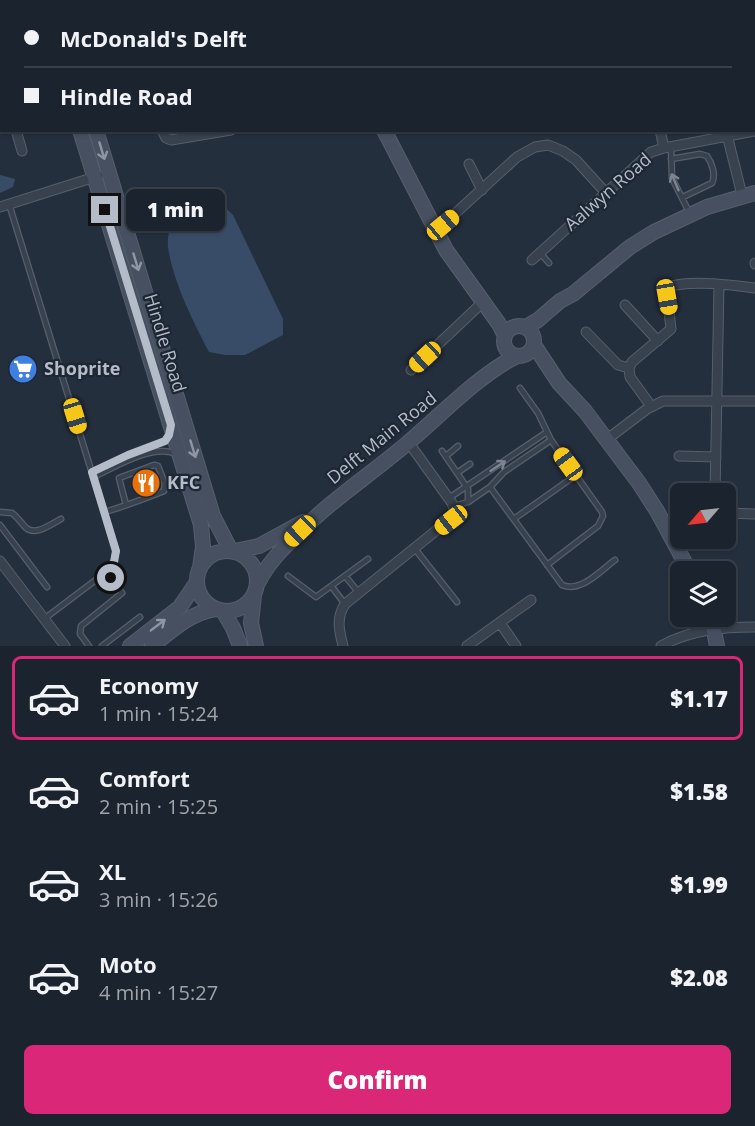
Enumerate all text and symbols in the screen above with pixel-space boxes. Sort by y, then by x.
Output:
text: McDonald's Delft [60,23,247,53]
text: Hindle Road [60,81,193,111]
one-way arrow [97,141,108,160]
street label: Aalwyn Road [559,147,656,236]
one-way arrow [669,173,680,191]
callout: 1 min [126,189,225,231]
route end [91,196,118,223]
text: 1 min [147,196,204,223]
car [423,207,463,243]
one-way arrow [131,252,142,271]
car [655,278,679,316]
street label: Hindle Road [140,290,192,395]
car [406,338,444,376]
supermarket icon: Shoprite [7,353,39,385]
place label: Shoprite [44,356,120,380]
street label: Delft Main Road [322,386,441,489]
car [61,396,89,436]
one-way arrow [188,439,199,458]
car [550,444,586,484]
one-way arrow [489,460,505,472]
restaurant icon: KFC [130,467,162,499]
place label: KFC [167,470,200,494]
north arrow [670,483,736,549]
map controls [670,483,736,627]
car [431,502,471,538]
car [281,512,319,550]
button: layers [670,561,736,627]
route start [97,564,124,591]
one-way arrow [149,619,165,631]
text: Economy [99,670,198,700]
icon: car [27,671,81,725]
text: $1.17 [670,683,728,713]
text: 1 min · 15:24 [99,700,218,727]
text: Comfort [99,763,190,793]
icon: car [27,764,81,818]
text: $1.58 [670,776,728,806]
text: 2 min · 15:25 [99,793,218,820]
text: XL [99,856,126,886]
icon: car [27,857,81,911]
text: $1.99 [670,869,728,899]
text: 3 min · 15:26 [99,886,218,913]
text: Moto [99,949,157,979]
icon: car [27,950,81,1004]
text: $2.08 [670,962,728,992]
text: 4 min · 15:27 [99,979,218,1006]
button: Confirm [24,1045,731,1114]

